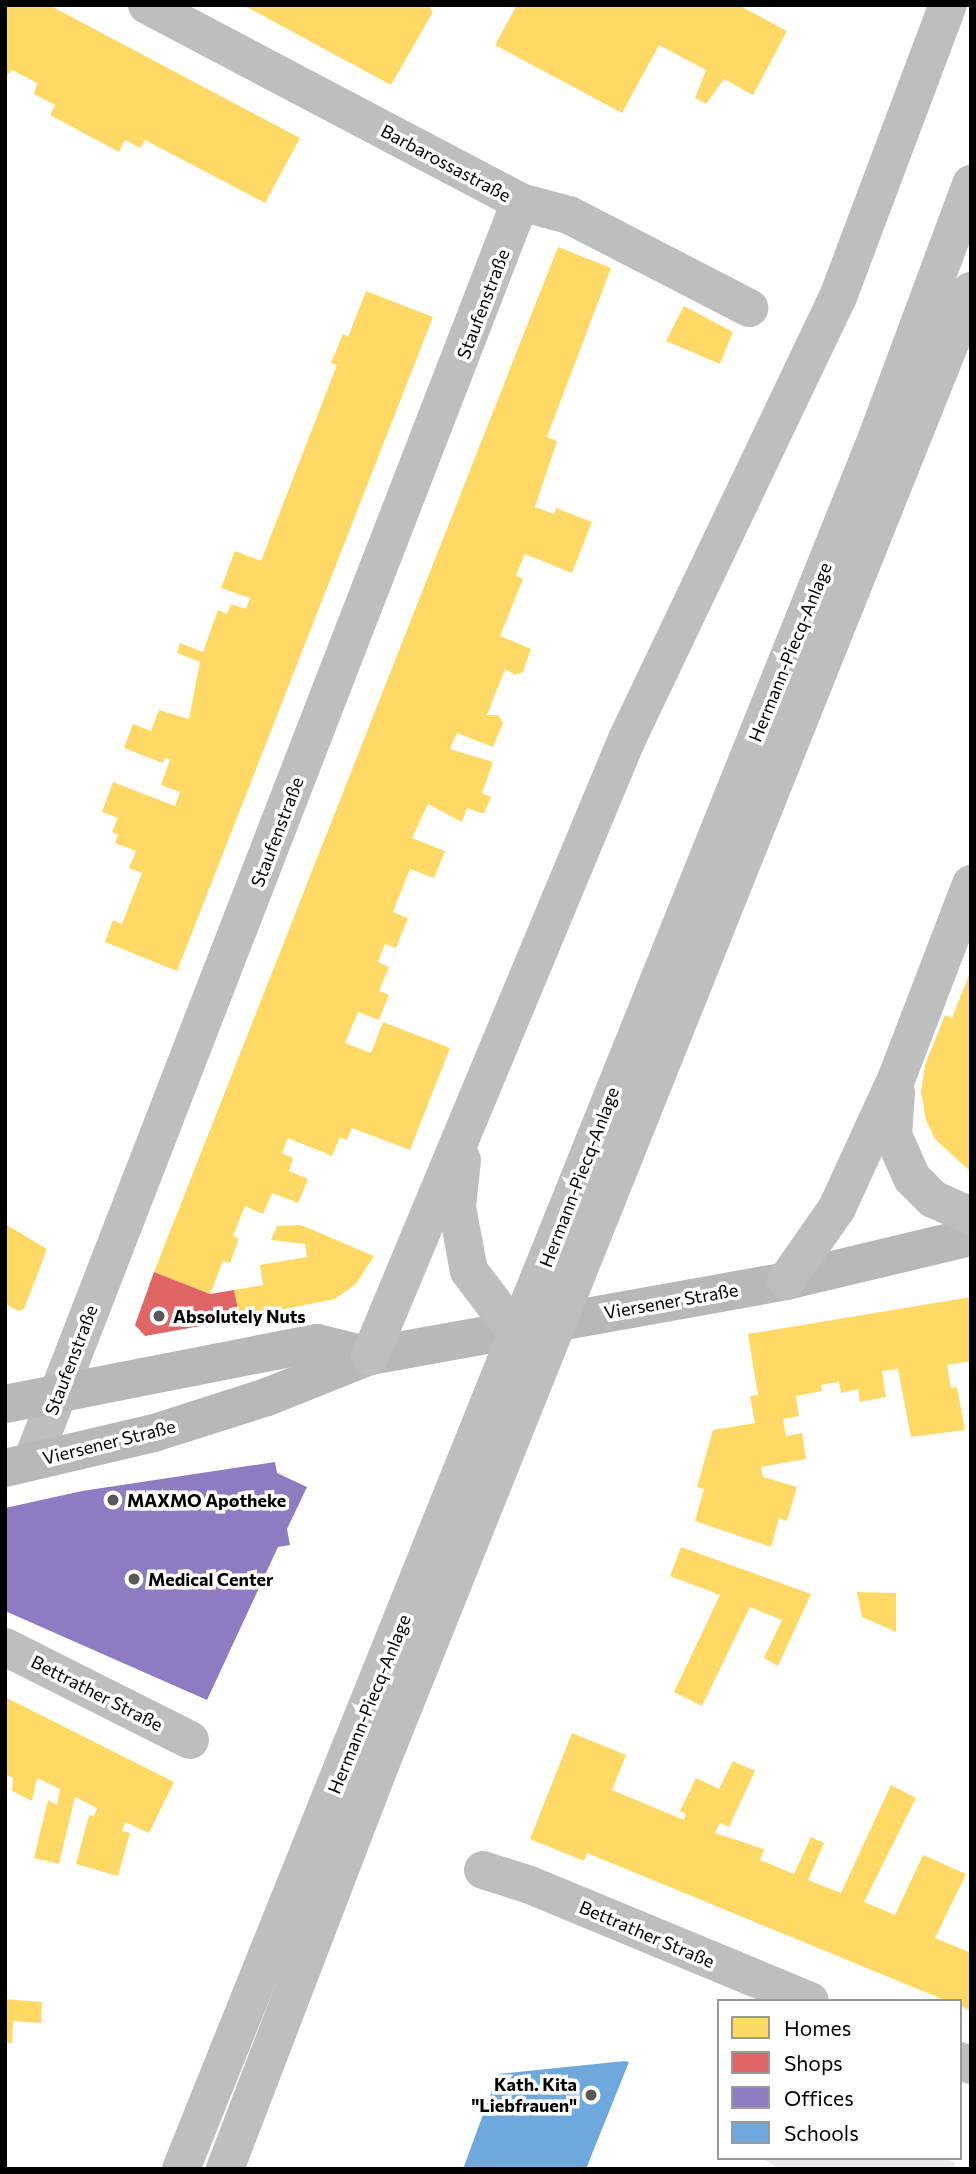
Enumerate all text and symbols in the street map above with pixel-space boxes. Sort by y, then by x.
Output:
street label: Barbarossastraße [377,120,515,206]
street label: Staufenstraße [452,246,514,362]
street label: Hermann-Piecq-Anlage [744,559,836,745]
street label: Staufenstraße [246,774,308,890]
street label: Hermann-Piecq-Anlage [535,1084,623,1270]
street label: Viersener Straße [602,1279,740,1323]
street label: Staufenstraße [40,1302,102,1418]
place label: Absolutely Nuts [173,1305,306,1327]
marker: Absolutely Nuts [151,1308,167,1324]
street label: Viersener Straße [40,1415,178,1469]
place label: MAXMO Apotheke [127,1489,286,1511]
marker: MAXMO Apotheke [105,1492,121,1508]
place label: Medical Center [148,1568,273,1590]
marker: Medical Center [126,1571,142,1587]
street label: Hermann-Piecq-Anlage [323,1611,415,1797]
street label: Bettrather Straße [28,1651,166,1735]
street label: Bettrather Straße [576,1896,718,1972]
legend [717,1999,962,2160]
text: Homes [784,2015,851,2040]
text: Shops [784,2050,843,2075]
place label: Kath. Kita "Liebfrauen" [472,2074,577,2116]
text: Offices [784,2085,854,2110]
marker: Kath. Kita "Liebfrauen" [583,2087,599,2103]
text: Schools [784,2120,859,2145]

